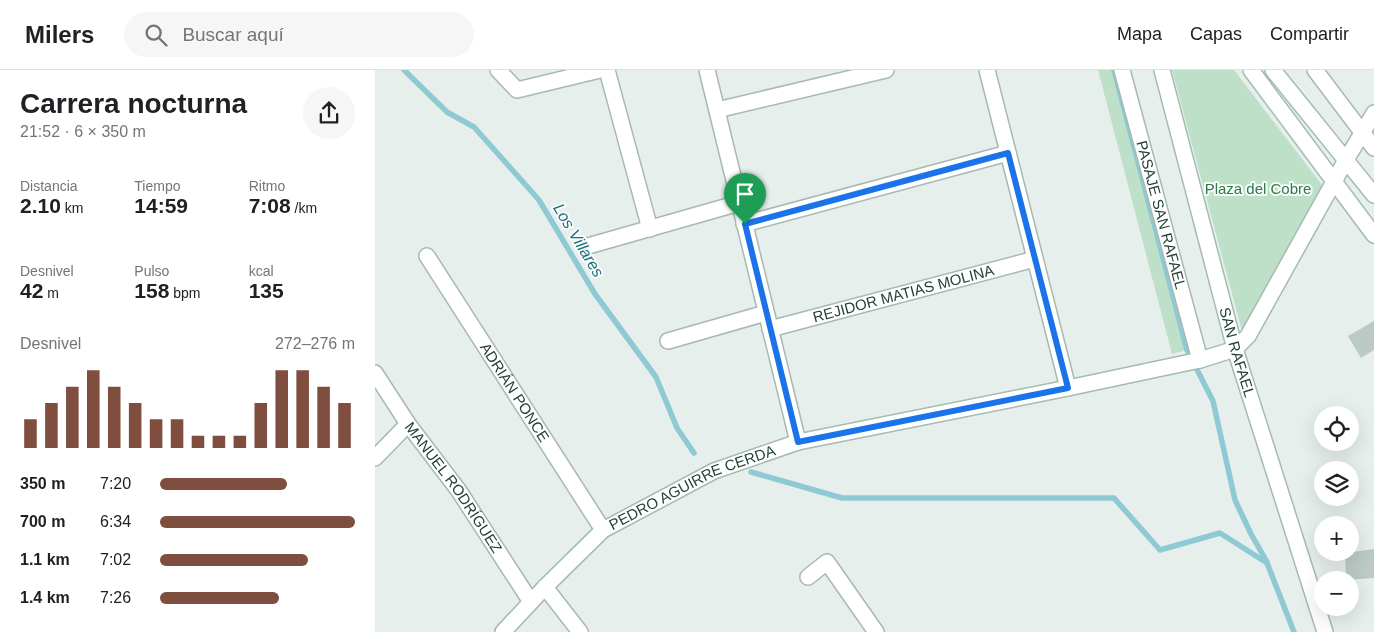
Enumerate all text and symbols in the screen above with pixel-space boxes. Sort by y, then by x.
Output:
search box [124,12,474,57]
text: Milers [25,21,94,48]
icon: search [142,21,170,49]
text: Buscar aquí [182,24,284,45]
text: Mapa [1117,24,1162,44]
text: Capas [1190,24,1242,44]
text: Compartir [1270,24,1349,44]
button: share [303,87,355,139]
text: Carrera nocturna [20,88,247,119]
text: 21:52 · 6 × 350 m [20,123,146,140]
street label: PASAJE SAN RAFAEL [1133,139,1190,291]
pin [724,173,766,224]
text: Distancia [20,178,78,194]
text: Tiempo [134,178,181,194]
text: Ritmo [249,178,285,194]
icon: arrive [731,180,759,208]
park label: Plaza del Cobre [1205,180,1311,197]
text: 2.10 [20,194,61,217]
text: 14:59 [134,194,188,217]
text: 7:08 [249,194,291,217]
text: km [61,200,83,216]
text: /km [291,200,317,216]
water label: Los Villares [550,201,607,280]
street label: REJIDOR MATIAS MOLINA [811,261,996,325]
text: Desnivel [20,263,74,279]
text: Pulso [134,263,169,279]
text: kcal [249,263,274,279]
text: 42 [20,279,43,302]
text: 158 [134,279,169,302]
text: 135 [249,279,284,302]
text: m [43,285,59,301]
text: bpm [169,285,201,301]
street label: SAN RAFAEL [1216,305,1259,399]
text: Desnivel [20,335,81,352]
text: 272–276 m [275,335,355,352]
street label: ADRIÁN PONCE [477,339,553,445]
map controls [1314,406,1359,616]
button: locate [1314,406,1359,451]
street label: MANUEL RODRÍGUEZ [402,419,506,556]
street label: PEDRO AGUIRRE CERDA [606,441,777,533]
button: layers [1314,461,1359,506]
text: 350 m [20,475,65,492]
text: 7:20 [100,475,131,492]
text: 700 m [20,513,65,530]
text: 6:34 [100,513,131,530]
button: + [1314,516,1359,561]
text: 1.1 km [20,551,70,568]
text: 7:02 [100,551,131,568]
button: − [1314,571,1359,616]
text: 1.4 km [20,589,70,606]
text: 7:26 [100,589,131,606]

